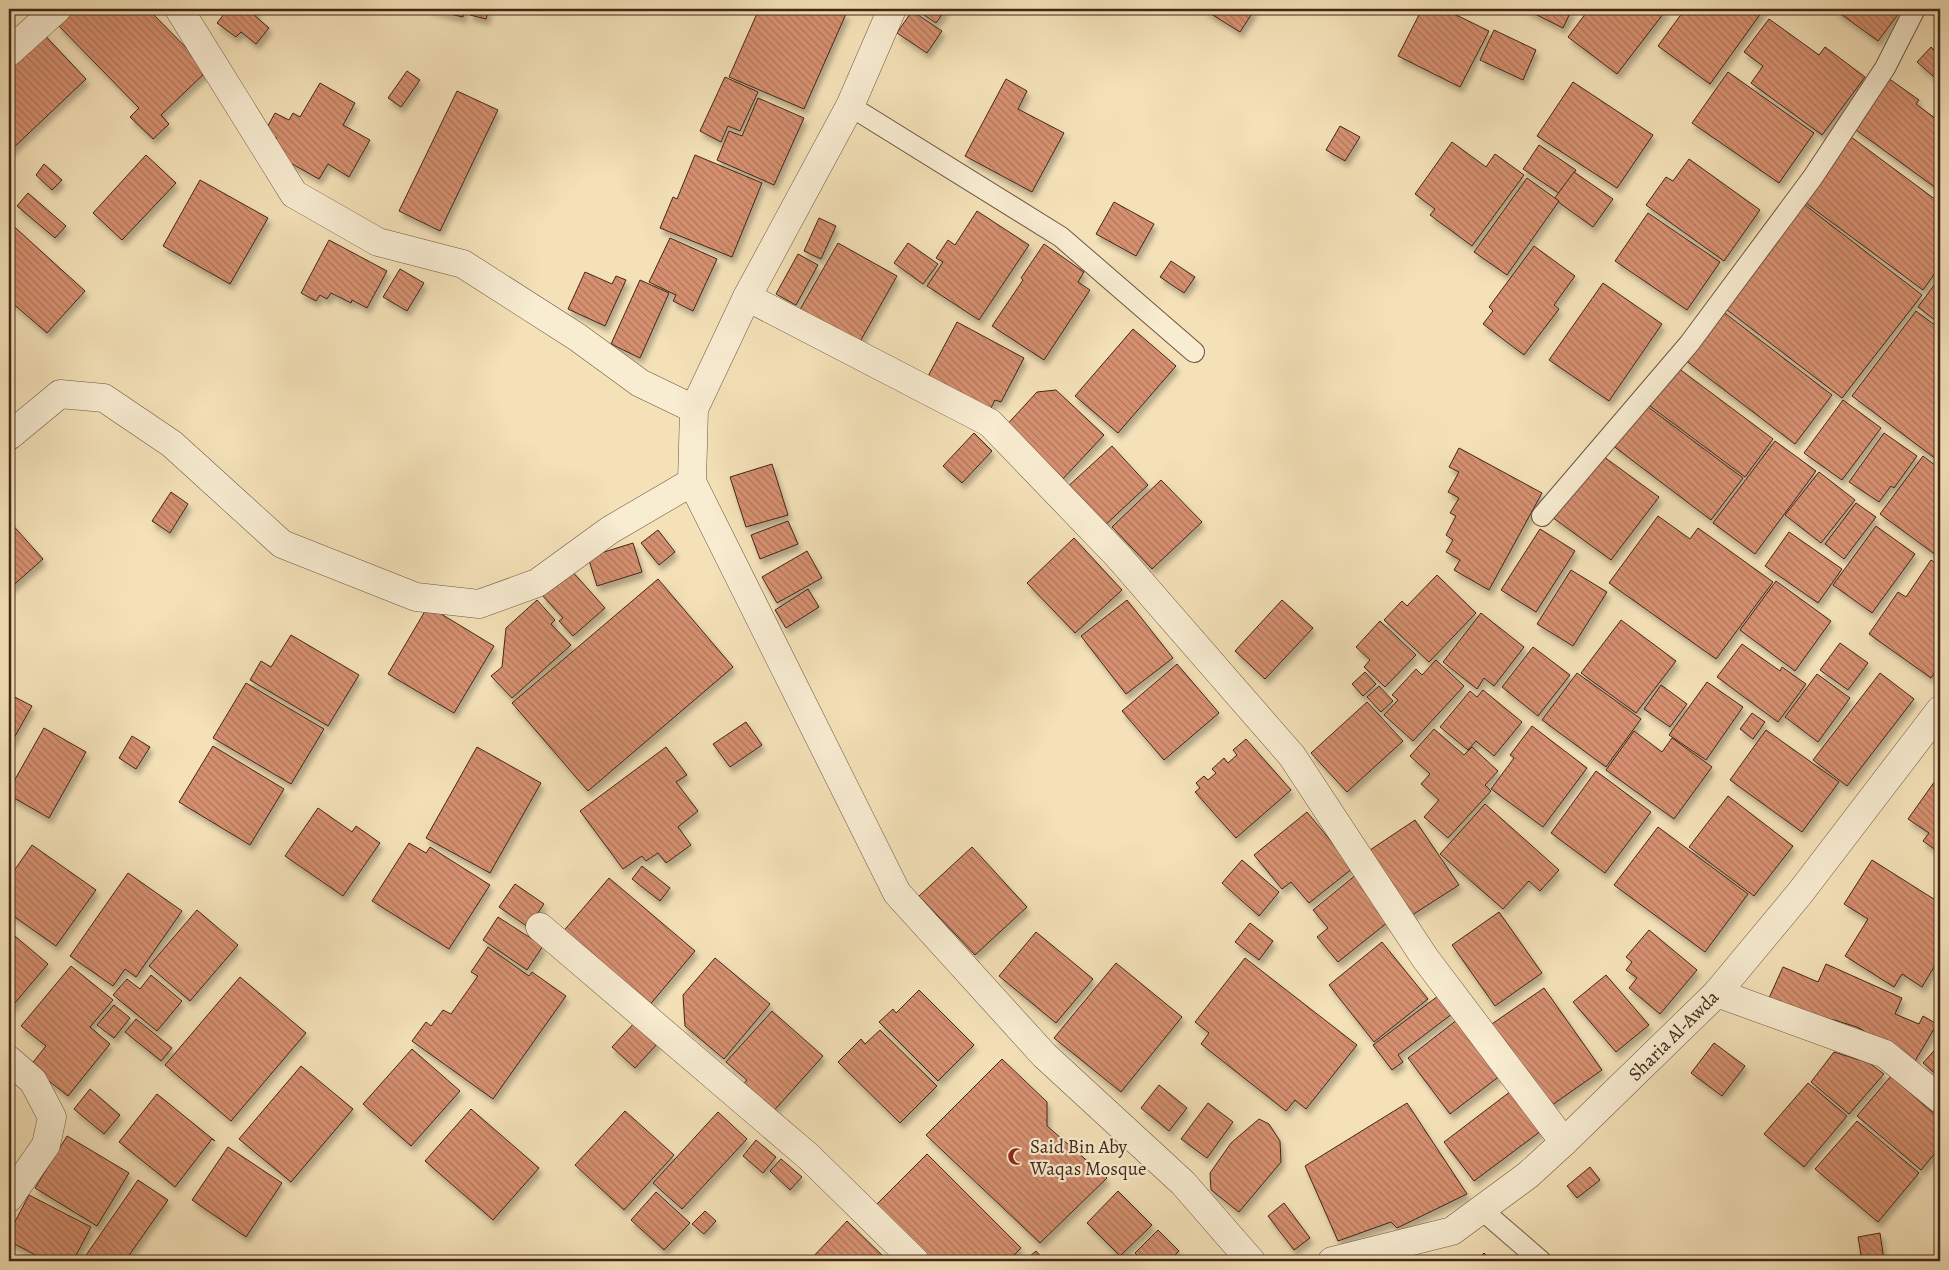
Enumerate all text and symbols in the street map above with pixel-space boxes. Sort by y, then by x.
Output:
street label: Sharia Al-Awda [1623,984,1725,1087]
place label: Said Bin Aby Waqas Mosque [1029,1134,1147,1182]
mosque icon: Said Bin Aby Waqas Mosque [1006,1147,1026,1167]

